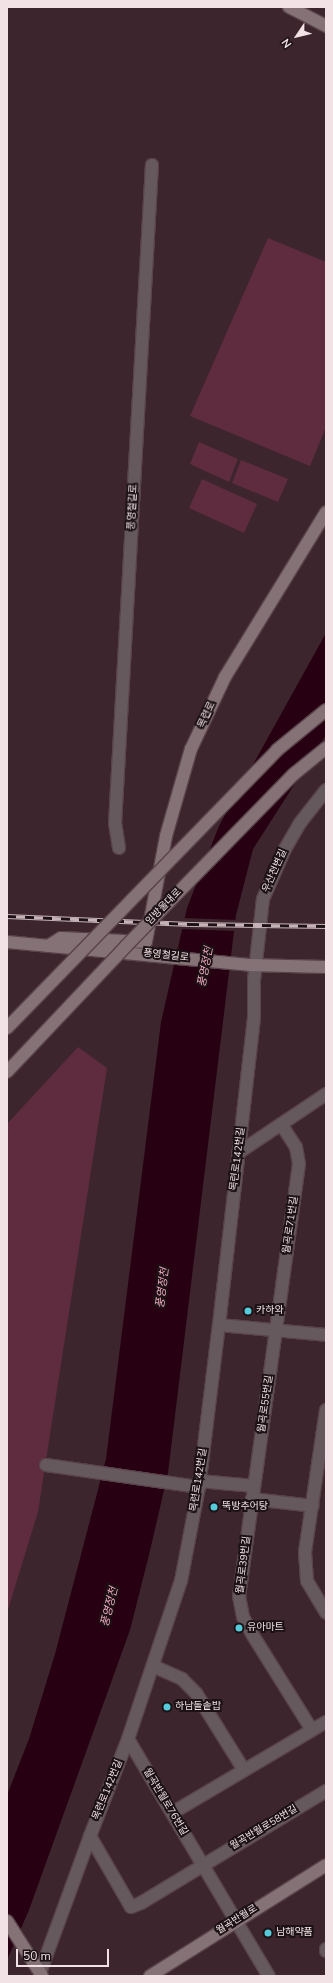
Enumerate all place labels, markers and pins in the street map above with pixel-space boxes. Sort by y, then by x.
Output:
place label: 카하와 [256,1305,284,1317]
marker: 카하와 [243,1306,253,1316]
place label: 뚝방추어탕 [222,1501,268,1513]
marker: 뚝방추어탕 [209,1502,219,1512]
place label: 유아마트 [247,1622,284,1634]
marker: 유아마트 [234,1623,244,1633]
place label: 하남돌솥밥 [175,1701,221,1713]
marker: 하남돌솥밥 [162,1702,172,1712]
place label: 남해약품 [276,1927,313,1939]
marker: 남해약품 [263,1928,273,1938]

